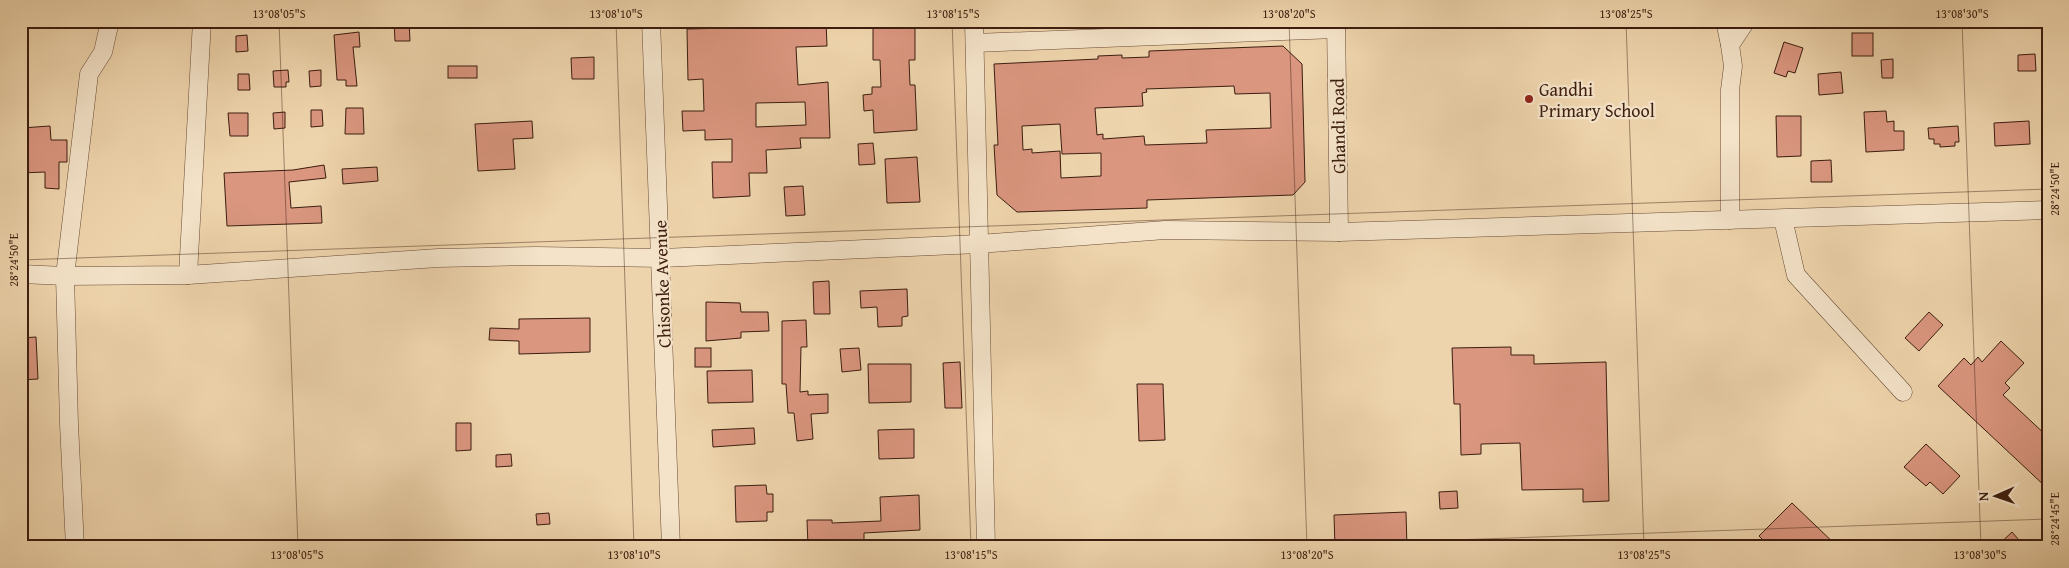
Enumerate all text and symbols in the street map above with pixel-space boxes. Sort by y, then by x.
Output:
text: 13°08'05"S [252,5,306,22]
text: 13°08'10"S [589,5,643,22]
text: 13°08'15"S [926,5,980,22]
text: 13°08'20"S [1262,5,1316,22]
text: 13°08'25"S [1599,5,1653,22]
text: 13°08'30"S [1935,5,1989,22]
place label: Gandhi Primary School [1539,76,1655,124]
street label: Ghandi Road [1324,78,1352,174]
marker: Gandhi Primary School [1523,93,1535,105]
text: 28°24'50"E [2046,162,2063,216]
street label: Chisonke Avenue [646,220,678,348]
text: 28°24'50"E [5,233,22,287]
north arrow [1972,470,2022,520]
text: N [1973,491,1993,501]
text: 28°24'45"E [2046,492,2063,546]
text: 13°08'05"S [270,546,324,563]
text: 13°08'10"S [607,546,661,563]
text: 13°08'15"S [944,546,998,563]
text: 13°08'20"S [1280,546,1334,563]
text: 13°08'25"S [1617,546,1671,563]
text: 13°08'30"S [1953,546,2007,563]

